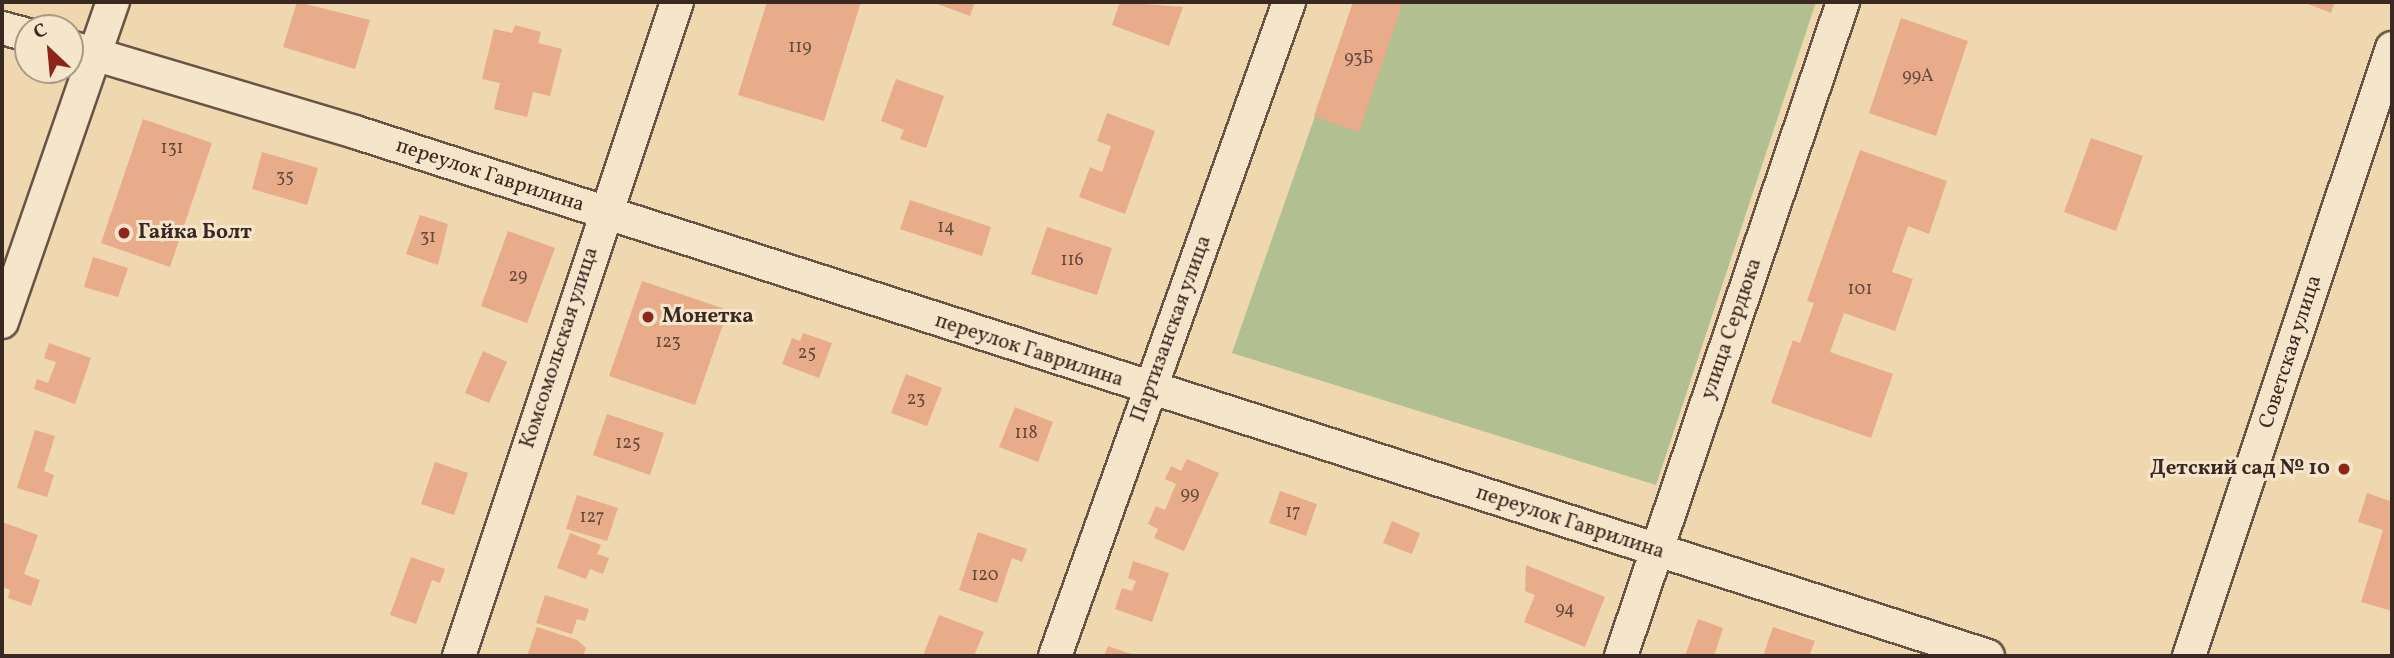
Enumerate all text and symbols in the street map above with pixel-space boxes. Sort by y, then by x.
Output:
north arrow [14,14,84,84]
text: С [29,18,52,46]
house number: 119 [788,37,812,59]
house number: 93Б [1344,48,1374,70]
house number: 99А [1902,66,1934,88]
street label: переулок Гаврилина [393,134,587,218]
house number: 131 [160,138,184,160]
house number: 35 [276,167,294,189]
house number: 14 [937,217,955,239]
place label: Гайка Болт [138,220,252,246]
marker: Гайка Болт [116,225,132,241]
house number: 31 [420,227,436,249]
street label: Партизанская улица [1126,232,1218,426]
street label: Комсомольская улица [515,244,605,452]
house number: 116 [1060,250,1084,272]
street label: улица Сердюка [1696,255,1768,403]
house number: 29 [509,266,527,288]
street label: Советская улица [2254,272,2328,432]
house number: 101 [1848,279,1872,301]
place label: Монетка [662,304,754,330]
marker: Монетка [640,309,656,325]
street label: переулок Гаврилина [932,309,1126,393]
house number: 123 [655,332,681,354]
house number: 25 [798,343,816,365]
house number: 23 [907,389,925,411]
house number: 118 [1014,423,1038,445]
house number: 125 [615,433,641,455]
place label: Детский сад № 10 [2150,456,2330,482]
marker: Детский сад № 10 [2336,461,2352,477]
street label: переулок Гаврилина [1473,481,1667,565]
house number: 99 [1181,484,1199,506]
house number: 17 [1285,502,1301,524]
house number: 127 [580,507,604,529]
house number: 120 [971,565,999,587]
house number: 94 [1555,599,1575,621]

